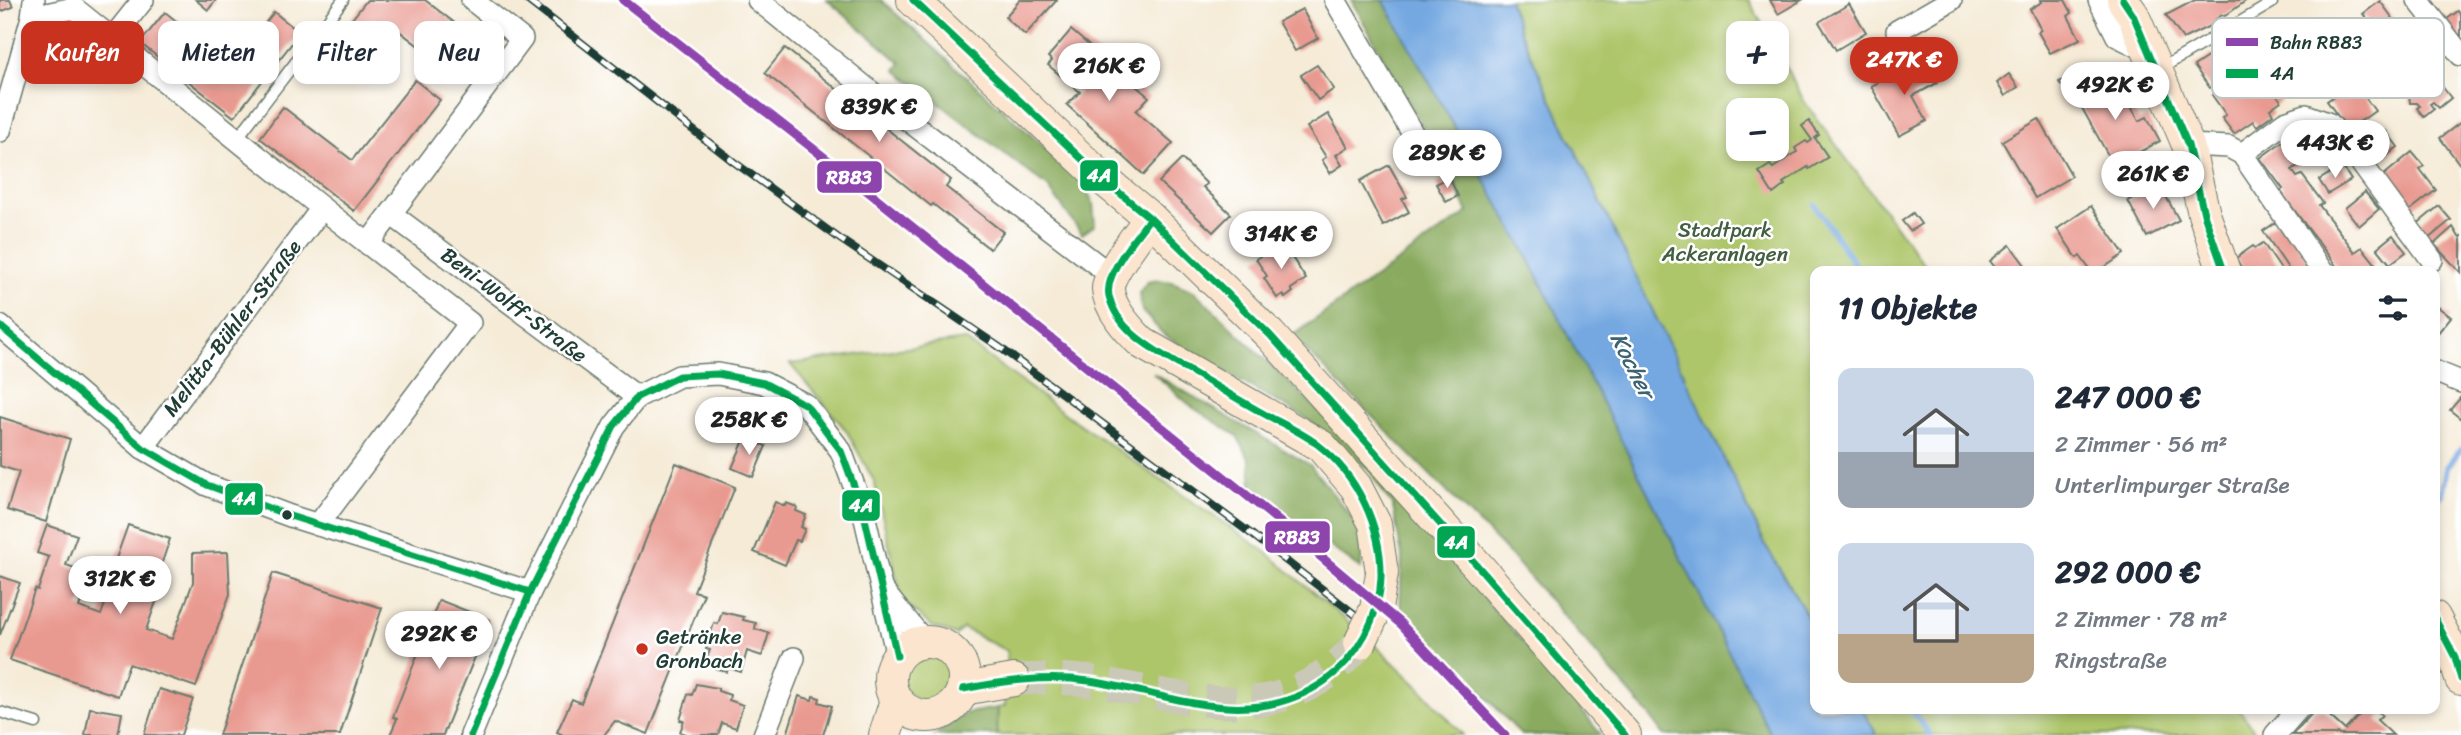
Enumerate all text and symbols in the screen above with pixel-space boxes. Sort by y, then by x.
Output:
legend [2212,18,2444,98]
chip: Kaufen [21,21,144,84]
chip: Mieten [158,21,279,84]
chip: Filter [293,21,400,84]
chip: Neu [414,21,504,84]
map controls [1726,21,1789,161]
button: + [1726,21,1789,84]
text: Bahn RB83 [2270,26,2363,59]
pin: 247K € [1847,38,1961,97]
text: 247K € [1866,39,1942,80]
pin: 216K € [1052,43,1166,103]
text: 216K € [1073,45,1145,86]
text: 4A [2270,57,2294,90]
pin: 492K € [2058,62,2172,122]
text: 492K € [2076,64,2154,105]
pin: 839K € [822,85,936,144]
text: 839K € [841,86,917,127]
button: − [1726,98,1789,161]
pin: 443K € [2278,120,2392,180]
text: 443K € [2297,122,2373,163]
pin: 289K € [1390,130,1504,190]
text: 289K € [1409,132,1485,173]
pin: 261K € [2096,152,2210,211]
text: 261K € [2117,153,2189,194]
line badge: 4A [1079,159,1119,192]
text: 4A [1086,159,1111,192]
line badge: RB83 [816,160,883,194]
text: RB83 [825,161,872,194]
park label: Stadtpark Ackeranlagen [1661,211,1788,273]
pin: 314K € [1224,212,1338,271]
text: 314K € [1245,213,1317,254]
street label: Melitta-Bühler-Straße [152,231,312,425]
street label: Beni-Wolff-Straße [432,237,596,373]
text: 11 Objekte [1838,281,1977,335]
icon: filters [2374,289,2412,327]
water label: Kocher [1598,325,1668,409]
text: 247 000 € [2055,370,2201,424]
icon: home [1894,396,1978,480]
pin: 258K € [692,398,806,457]
text: 258K € [711,399,787,440]
text: 2 Zimmer · 56 m² [2055,424,2228,465]
text: Unterlimpurger Straße [2055,465,2290,506]
line badge: 4A [224,482,264,516]
text: 4A [231,482,256,515]
line badge: 4A [841,489,881,522]
text: 4A [848,489,873,522]
unlabelled marker [280,508,294,522]
line badge: RB83 [1264,520,1331,554]
text: RB83 [1273,521,1320,554]
line badge: 4A [1436,525,1476,559]
text: 4A [1443,526,1468,559]
text: 292 000 € [2055,545,2200,599]
pin: 312K € [63,556,177,616]
text: 312K € [84,558,156,599]
icon: home [1894,571,1978,655]
text: 2 Zimmer · 78 m² [2055,599,2228,640]
pin: 292K € [382,612,496,671]
text: 292K € [401,613,477,654]
place label: Getränke Gronbach [656,618,743,680]
text: Ringstraße [2055,640,2167,681]
marker: Getränke Gronbach [634,641,650,657]

